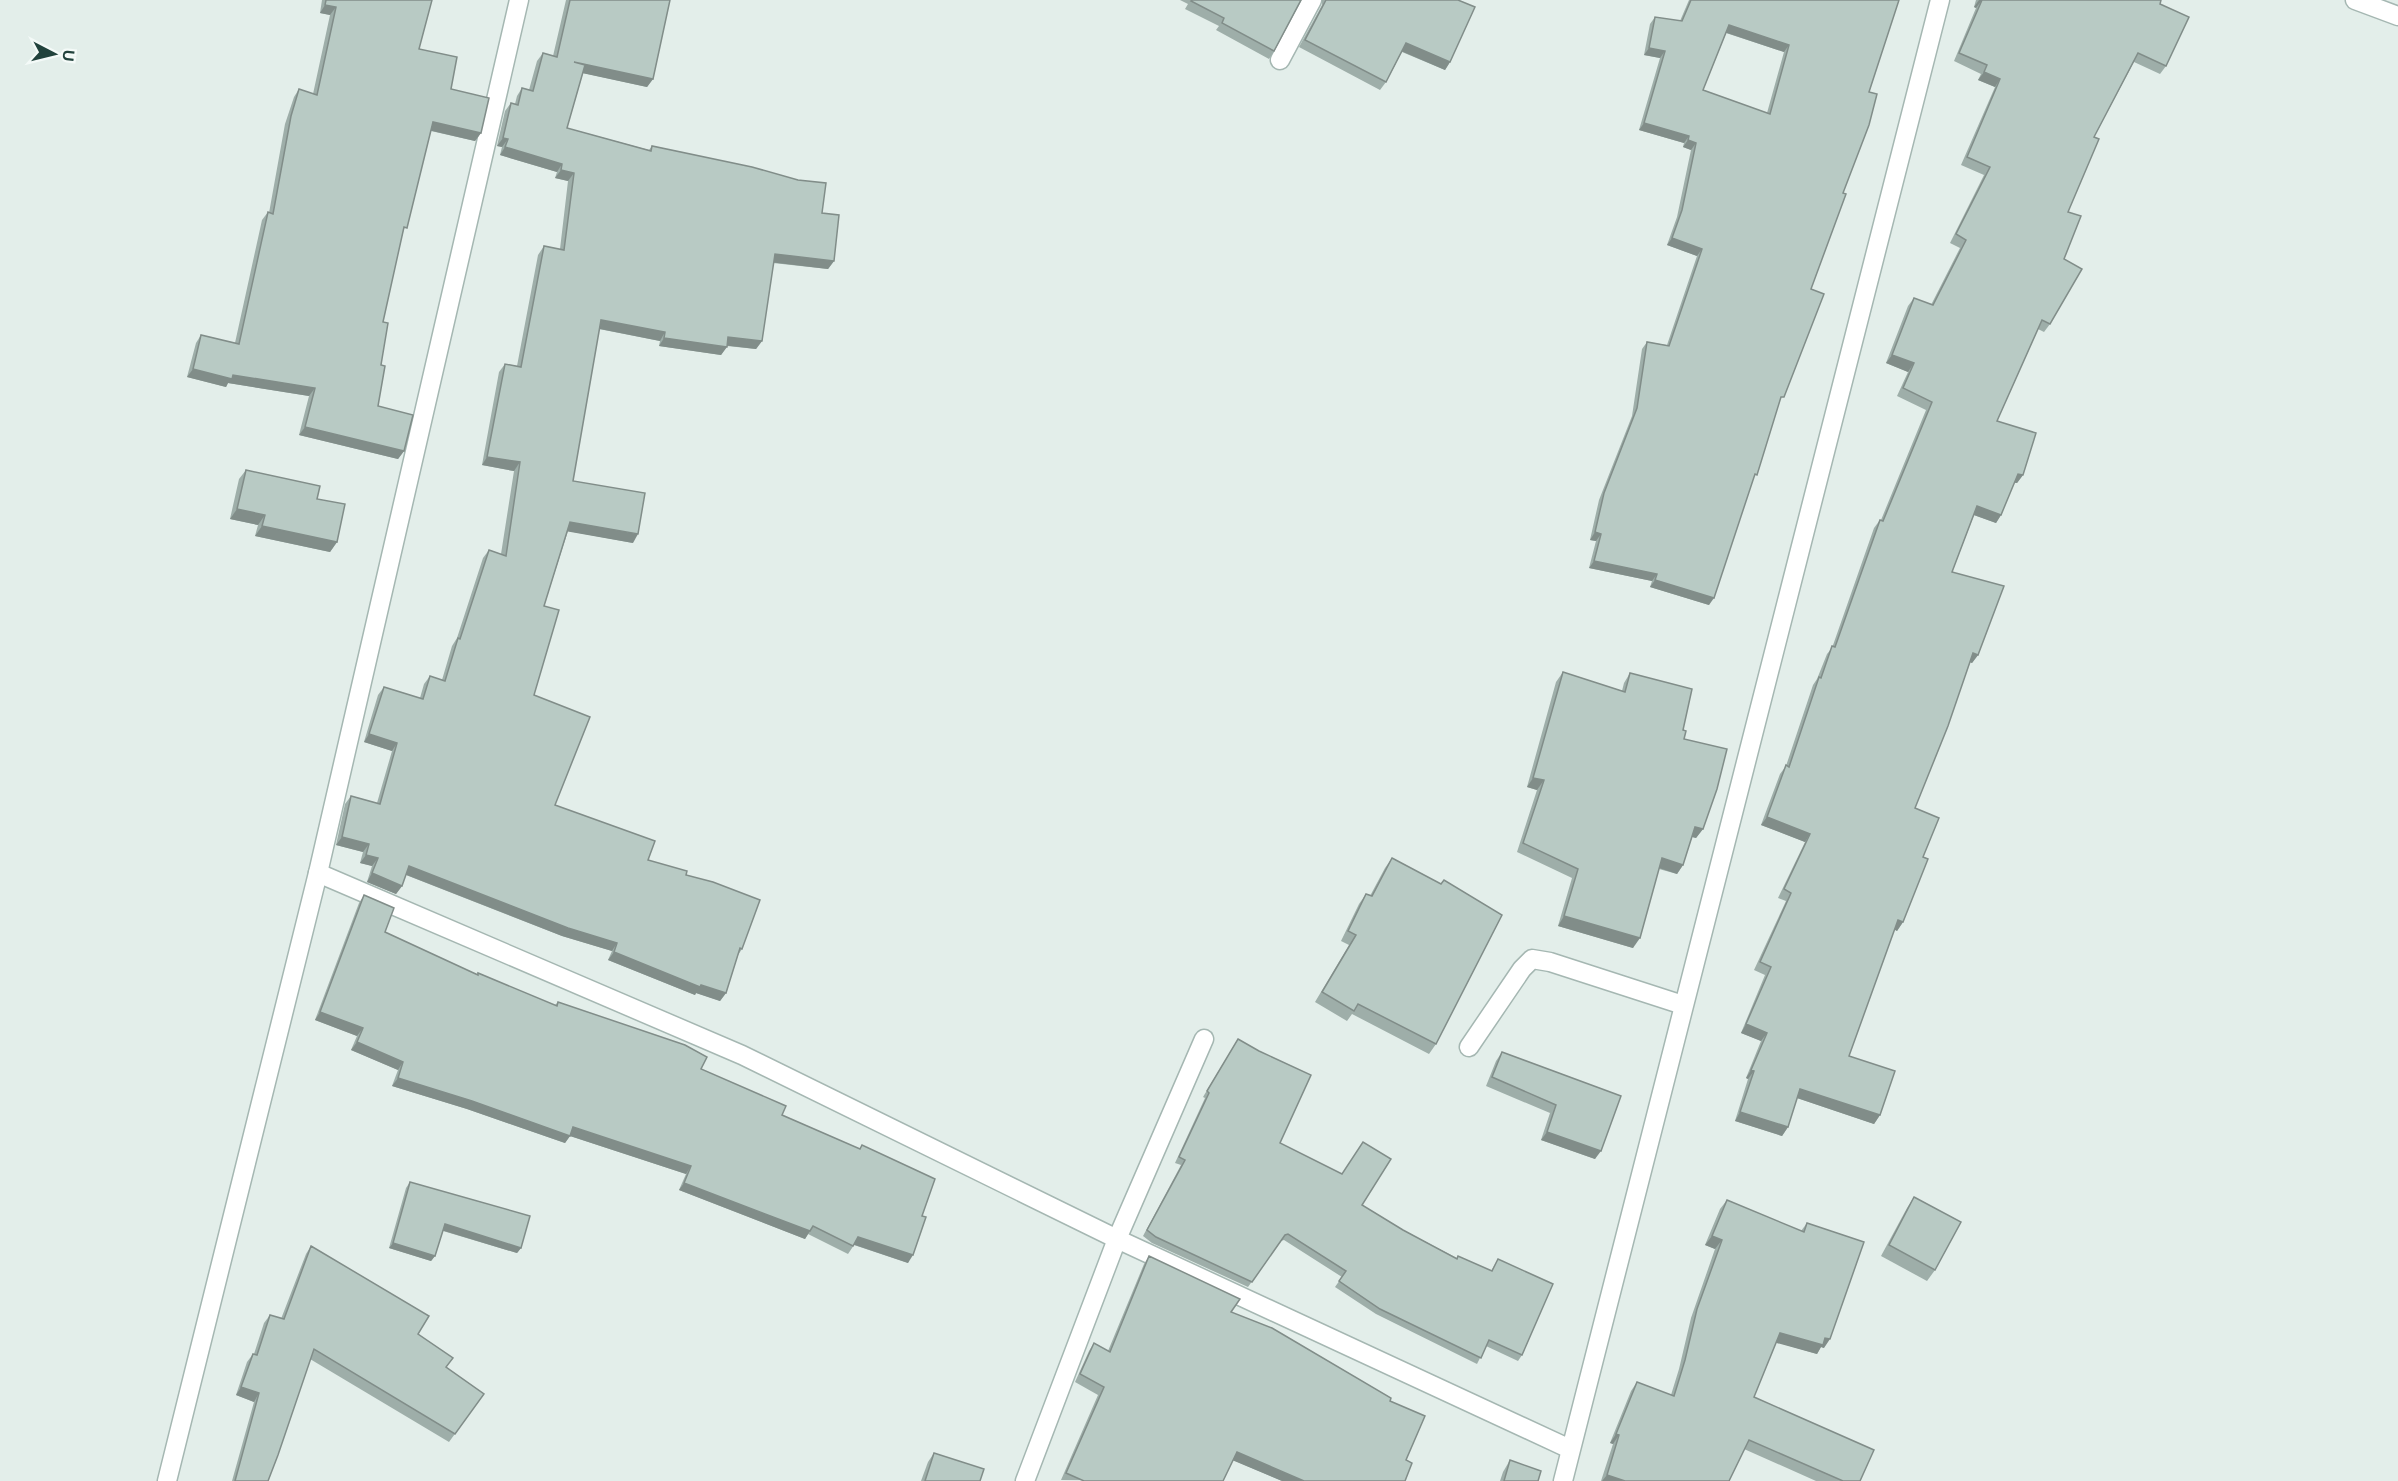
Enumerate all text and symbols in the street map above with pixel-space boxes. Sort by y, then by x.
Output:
north arrow [24,24,84,84]
text: U [59,49,78,63]

